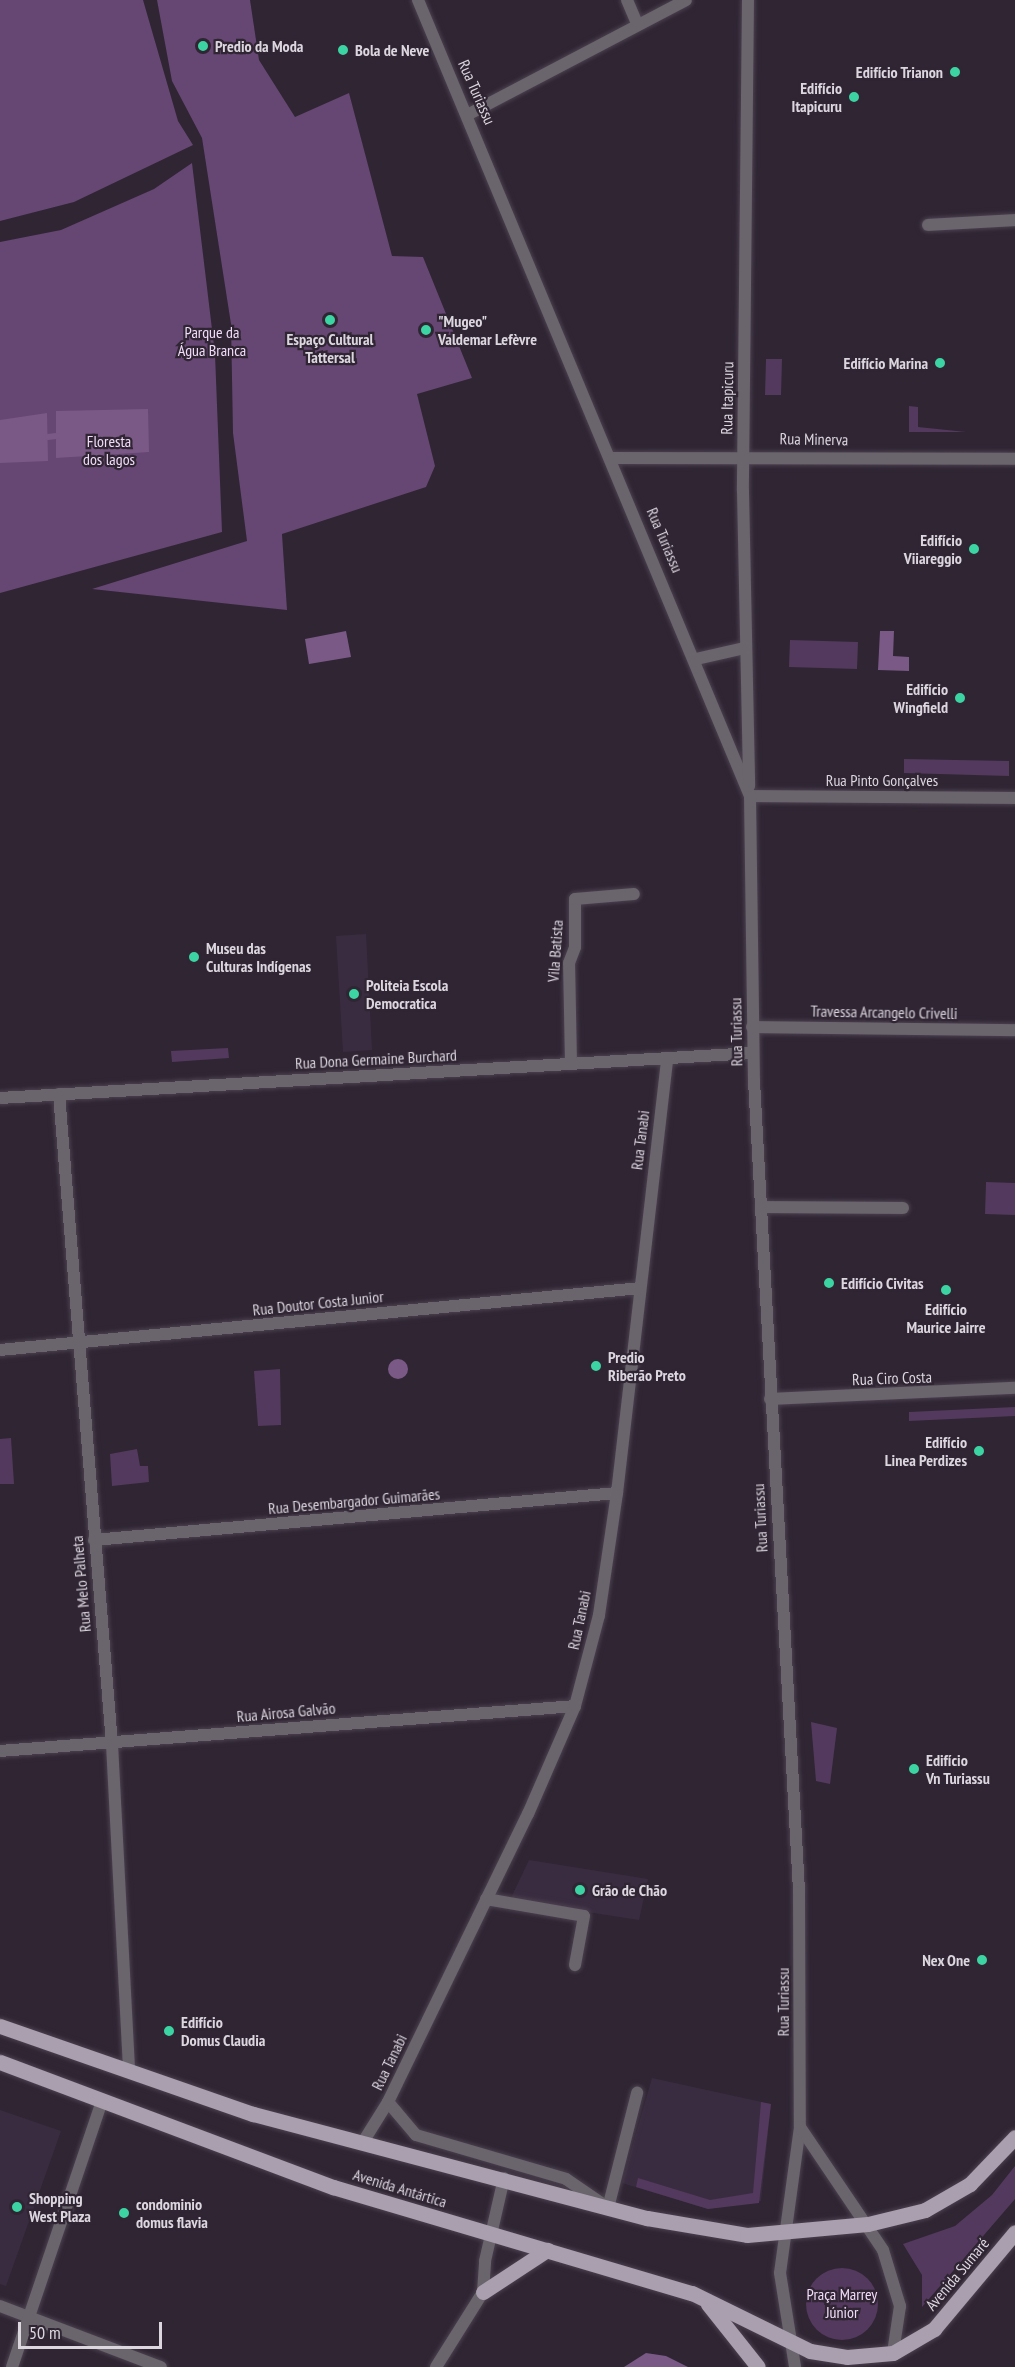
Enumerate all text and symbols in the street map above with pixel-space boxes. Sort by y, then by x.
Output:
place label: Predio da Moda [215,36,303,56]
marker: Predio da Moda [196,39,210,53]
place label: Bola de Neve [355,40,429,60]
marker: Bola de Neve [336,43,350,57]
street label: Rua Turiassu [454,57,500,127]
place label: Edifício Trianon [855,62,943,82]
marker: Edifício Trianon [948,65,962,79]
place label: Edifício Itapicuru [792,78,842,116]
marker: Edifício Itapicuru [847,90,861,104]
place label: "Mugeo" Valdemar Lefèvre [438,311,537,349]
marker: Espaço Cultural Tattersal [323,313,337,327]
park label: Parque da Água Branca [178,322,246,360]
marker: "Mugeo" Valdemar Lefèvre [419,323,433,337]
place label: Espaço Cultural Tattersal [286,329,374,367]
place label: Edifício Marina [844,353,928,373]
marker: Edifício Marina [933,356,947,370]
street label: Rua Itapicuru [717,361,737,435]
street label: Rua Minerva [779,429,849,449]
park label: Floresta dos lagos [83,431,135,469]
street label: Rua Turiassu [643,504,687,576]
place label: Edifício Viiareggio [904,530,962,568]
marker: Edifício Viiareggio [967,542,981,556]
place label: Edifício Wingfield [893,679,948,717]
marker: Edifício Wingfield [953,691,967,705]
street label: Rua Pinto Gonçalves [826,770,938,790]
street label: Vila Batista [543,919,567,983]
place label: Museu das Culturas Indígenas [206,938,311,976]
marker: Museu das Culturas Indígenas [187,950,201,964]
place label: Politeia Escola Democratica [366,975,448,1013]
marker: Politeia Escola Democratica [347,987,361,1001]
street label: Rua Turiassu [726,997,746,1067]
street label: Travessa Arcangelo Crivelli [810,1001,958,1023]
street label: Rua Dona Germaine Burchard [295,1045,457,1073]
street label: Rua Tanabi [627,1109,653,1171]
place label: Edifício Civitas [841,1273,924,1293]
marker: Edifício Civitas [822,1276,836,1290]
marker: Edifício Maurice Jairre [939,1283,953,1297]
street label: Rua Doutor Costa Junior [252,1287,384,1319]
place label: Edifício Maurice Jairre [906,1299,986,1337]
place label: Predio Riberão Preto [608,1347,686,1385]
marker: Predio Riberão Preto [589,1359,603,1373]
street label: Rua Ciro Costa [852,1367,932,1389]
place label: Edifício Linea Perdizes [885,1432,967,1470]
marker: Edifício Linea Perdizes [972,1444,986,1458]
street label: Rua Turiassu [749,1483,771,1553]
street label: Rua Desembargador Guimarães [267,1484,441,1518]
street label: Rua Melo Palheta [67,1535,95,1633]
street label: Rua Tanabi [563,1588,595,1652]
street label: Rua Airosa Galvão [236,1698,336,1726]
place label: Edifício Vn Turiassu [926,1750,990,1788]
marker: Edifício Vn Turiassu [907,1762,921,1776]
place label: Grão de Chão [592,1880,667,1900]
marker: Grão de Chão [573,1883,587,1897]
place label: Nex One [922,1950,970,1970]
marker: Nex One [975,1953,989,1967]
street label: Rua Turiassu [773,1967,793,2037]
place label: Edifício Domus Claudia [181,2012,266,2050]
marker: Edifício Domus Claudia [162,2024,176,2038]
street label: Rua Tanabi [367,2031,411,2093]
street label: Avenida Antártica [351,2165,449,2211]
place label: Shopping West Plaza [29,2188,91,2226]
place label: condominio domus flavia [136,2194,208,2232]
marker: Shopping West Plaza [10,2200,24,2214]
marker: condominio domus flavia [117,2206,131,2220]
street label: Avenida Sumaré [921,2234,993,2314]
park label: Praça Marrey Júnior [807,2284,877,2322]
scale bar [21,2310,165,2348]
text: 50 m [29,2321,61,2344]

